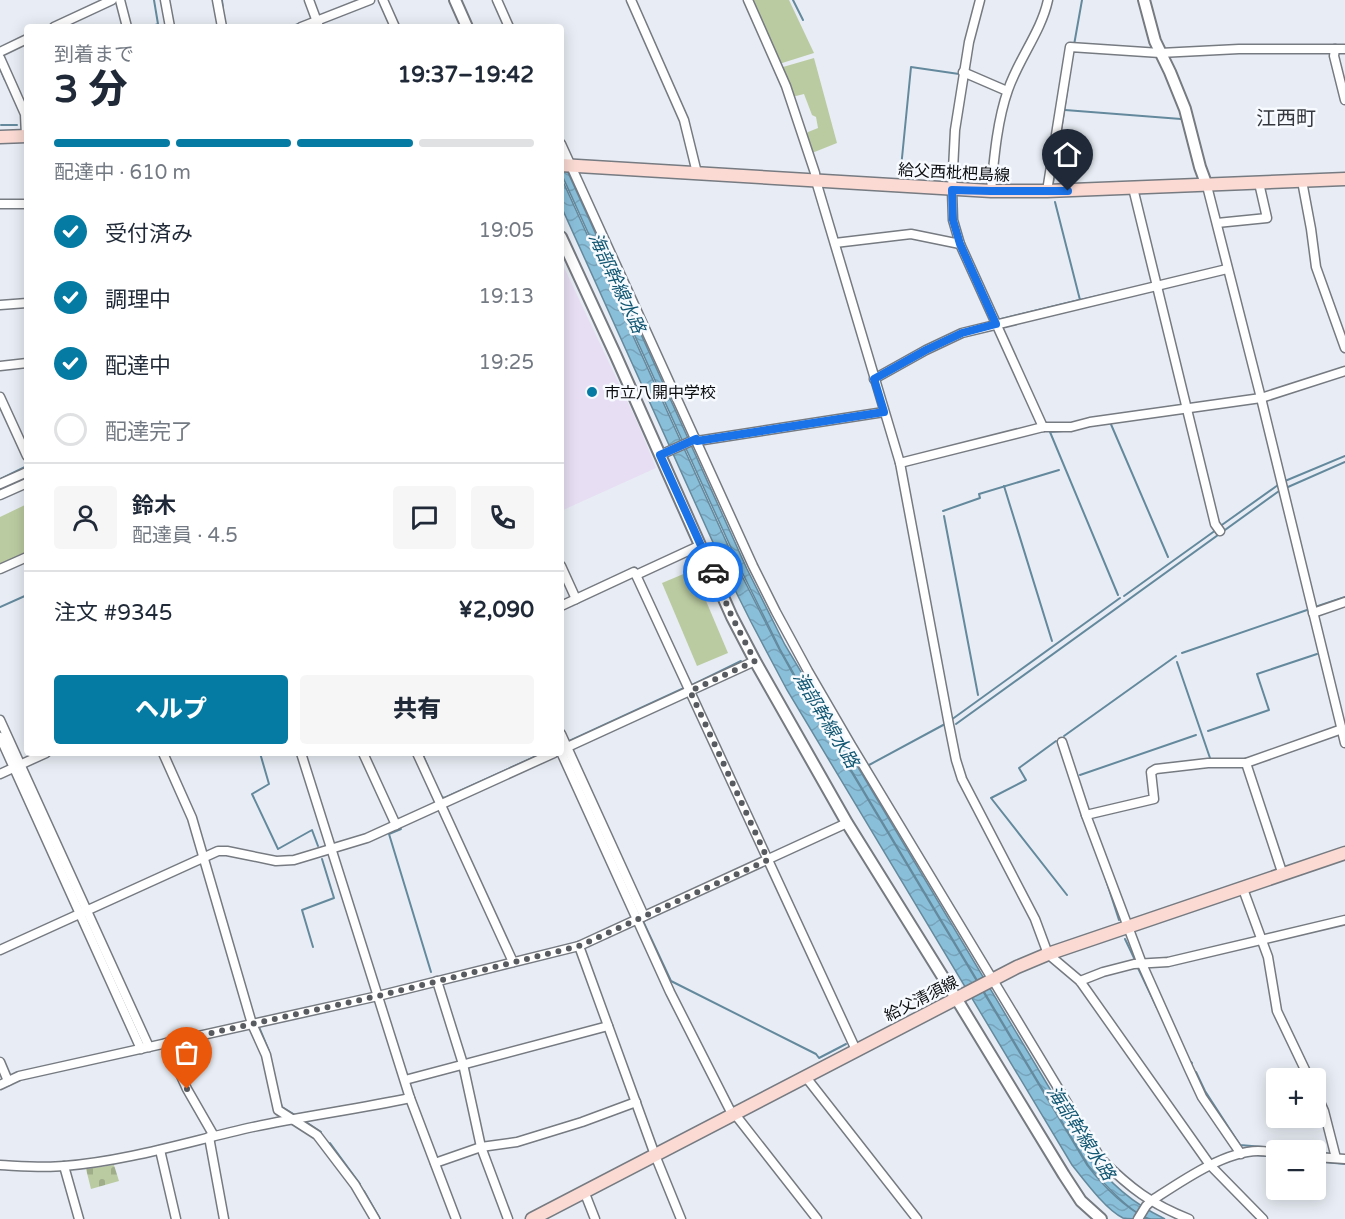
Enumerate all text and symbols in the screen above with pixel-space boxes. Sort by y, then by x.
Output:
text: 到着まで [54,43,134,67]
text: 19:37–19:42 [397,62,534,88]
text: 3 分 [54,66,128,113]
district label: 江西町 [1256,107,1316,131]
pin [1042,129,1093,191]
icon: home [1051,138,1084,171]
street label: 給父西枇杷島線 [897,160,1010,186]
text: 配達中 · 610 m [54,161,191,185]
icon: check [54,215,87,248]
text: 19:05 [479,219,534,243]
text: 受付済み [105,221,193,247]
water label: 海部幹線水路 [584,229,651,338]
icon: check [54,281,87,314]
text: 19:13 [479,285,534,309]
text: 調理中 [105,287,171,313]
icon: check [54,347,87,380]
text: 19:25 [479,351,534,375]
text: 配達中 [105,353,171,379]
place label: 市立八開中学校 [604,383,716,403]
marker: 市立八開中学校 [585,385,599,399]
text: 配達完了 [105,419,193,445]
button: person [54,486,117,549]
button: chat [393,486,456,549]
button: phone [471,486,534,549]
text: 鈴木 [132,493,176,519]
text: 配達員 · 4.5 [132,524,238,548]
courier [683,542,743,602]
icon: car [697,556,730,589]
text: ¥2,090 [459,597,534,623]
text: 注文 #9345 [54,600,172,626]
water label: 海部幹線水路 [789,668,864,774]
button: ヘルプ [54,675,288,744]
button: 共有 [300,675,534,744]
street label: 給父清須線 [881,972,962,1026]
pin [161,1027,212,1089]
icon: bag [170,1036,203,1069]
map controls [1266,1068,1326,1200]
button: + [1266,1068,1326,1128]
water label: 海部幹線水路 [1042,1082,1121,1186]
button: − [1266,1140,1326,1200]

